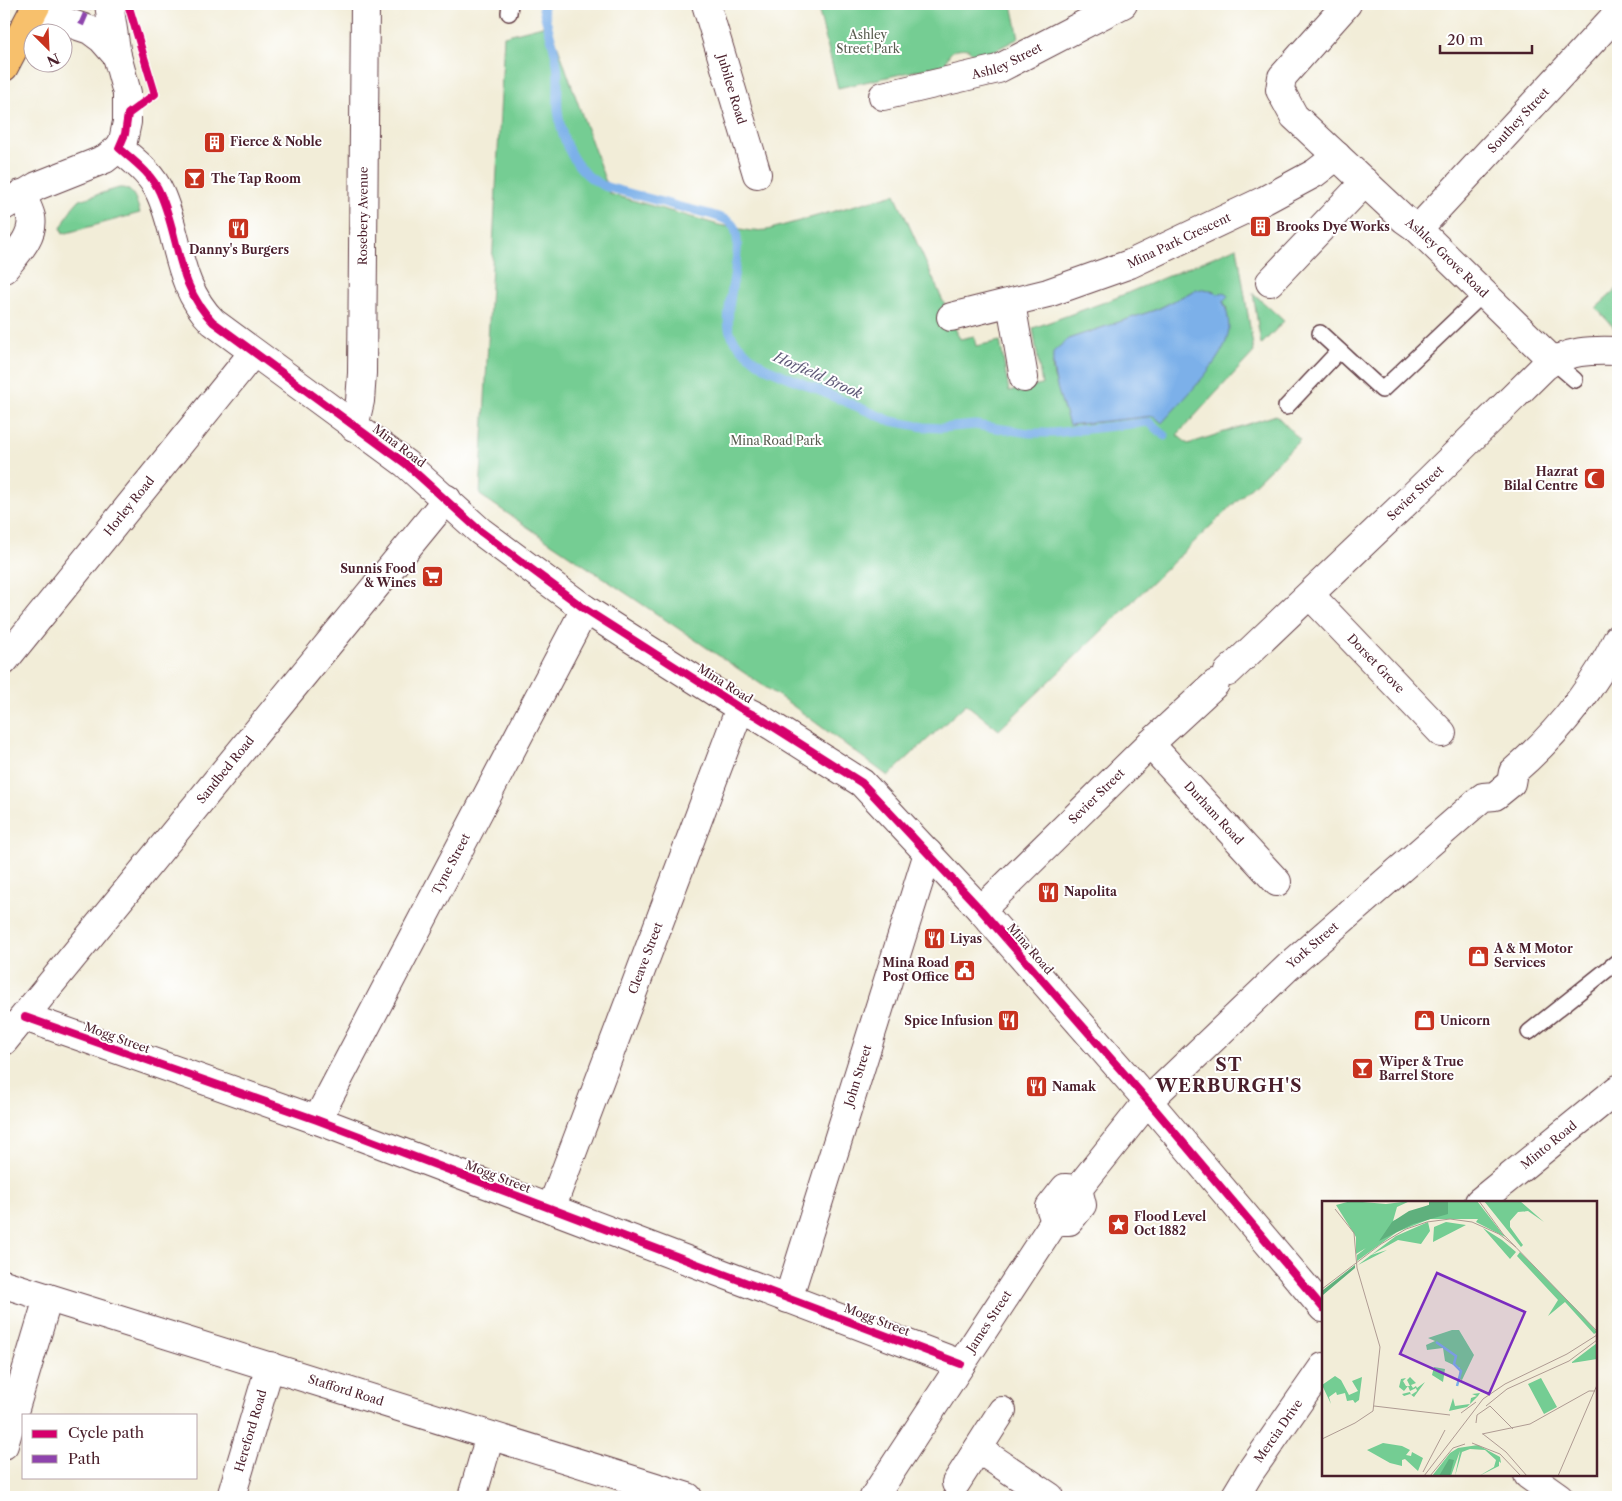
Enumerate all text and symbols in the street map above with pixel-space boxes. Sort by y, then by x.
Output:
north arrow [22,22,72,72]
scale bar [1440,22,1532,54]
park label: Ashley Street Park [836,27,901,56]
text: 20 m [1447,30,1483,49]
street label: Ashley Street [969,39,1045,82]
text: N [44,49,63,71]
street label: Jubilee Road [714,50,750,127]
street label: Southey Street [1484,84,1553,156]
building icon: Fierce & Noble [202,130,226,154]
place label: Fierce & Noble [230,134,322,149]
street label: Rosebery Avenue [355,166,371,265]
bar icon: The Tap Room [183,167,207,191]
place label: The Tap Room [211,171,301,186]
street label: Mina Park Crescent [1125,209,1233,271]
street label: Ashley Grove Road [1402,214,1492,301]
building icon: Brooks Dye Works [1248,215,1272,239]
restaurant icon: Danny's Burgers [227,217,251,241]
place label: Brooks Dye Works [1276,219,1390,234]
place label: Danny's Burgers [189,242,289,257]
water label: Horfield Brook [770,347,866,403]
street label: Mina Road [370,421,429,471]
park label: Mina Road Park [730,433,823,448]
street label: Sevier Street [1384,462,1447,523]
place label: Hazrat Bilal Centre [1504,464,1578,493]
mosque icon: Hazrat Bilal Centre [1582,467,1606,491]
street label: Horley Road [100,473,158,539]
place label: Sunnis Food & Wines [340,561,416,590]
supermarket icon: Sunnis Food & Wines [420,564,444,588]
street label: Dorset Grove [1344,631,1408,696]
street label: Mina Road [695,661,756,707]
street label: Sandbed Road [193,732,257,806]
street label: Sevier Street [1065,765,1128,827]
street label: Durham Road [1181,778,1247,848]
street label: Tyne Street [429,830,473,897]
restaurant icon: Napolita [1036,880,1060,904]
place label: Napolita [1064,884,1118,899]
street label: York Street [1283,918,1342,972]
street label: Cleave Street [625,919,666,996]
street label: Mina Road [1004,920,1057,978]
restaurant icon: Liyas [922,927,946,951]
place label: Liyas [950,931,983,946]
place label: A & M Motor Services [1493,941,1573,970]
shop icon: A & M Motor Services [1466,944,1490,968]
place label: Mina Road Post Office [882,955,949,984]
public building icon: Mina Road Post Office [953,958,977,982]
restaurant icon: Spice Infusion [997,1009,1021,1033]
shop icon: Unicorn [1412,1009,1436,1033]
place label: Spice Infusion [904,1013,994,1028]
place label: Unicorn [1440,1013,1491,1028]
street label: Mogg Street [82,1019,153,1057]
street label: John Street [840,1042,875,1110]
district label: ST WERBURGH'S [1154,1054,1303,1097]
place label: Wiper & True Barrel Store [1378,1054,1464,1083]
bar icon: Wiper & True Barrel Store [1351,1057,1375,1081]
restaurant icon: Namak [1024,1075,1048,1099]
place label: Namak [1052,1079,1097,1094]
street label: Minto Road [1517,1117,1580,1172]
street label: Mogg Street [463,1157,534,1196]
inset map [1322,1201,1597,1476]
place label: Flood Level Oct 1882 [1134,1209,1206,1238]
place icon: Flood Level Oct 1882 [1106,1212,1130,1236]
street label: James Street [962,1287,1015,1357]
street label: Mogg Street [842,1300,913,1339]
street label: Stafford Road [306,1371,386,1409]
street label: Hereford Road [231,1387,270,1474]
street label: Mercia Drive [1251,1396,1306,1465]
legend [22,1414,198,1478]
text: Cycle path [68,1423,145,1442]
text: Path [68,1449,101,1468]

